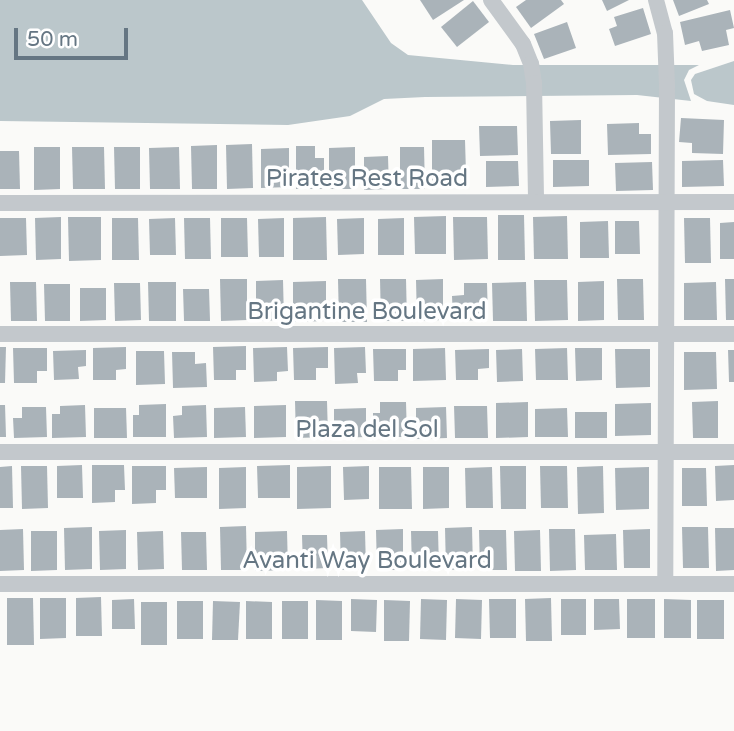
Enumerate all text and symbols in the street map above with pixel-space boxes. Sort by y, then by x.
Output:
scale bar [18,14,131,58]
text: 50 m [27,27,78,52]
street label: Pirates Rest Road [266,165,468,193]
street label: Brigantine Boulevard [247,298,487,326]
street label: Plaza del Sol [295,416,439,444]
street label: Avanti Way Boulevard [242,547,492,575]

